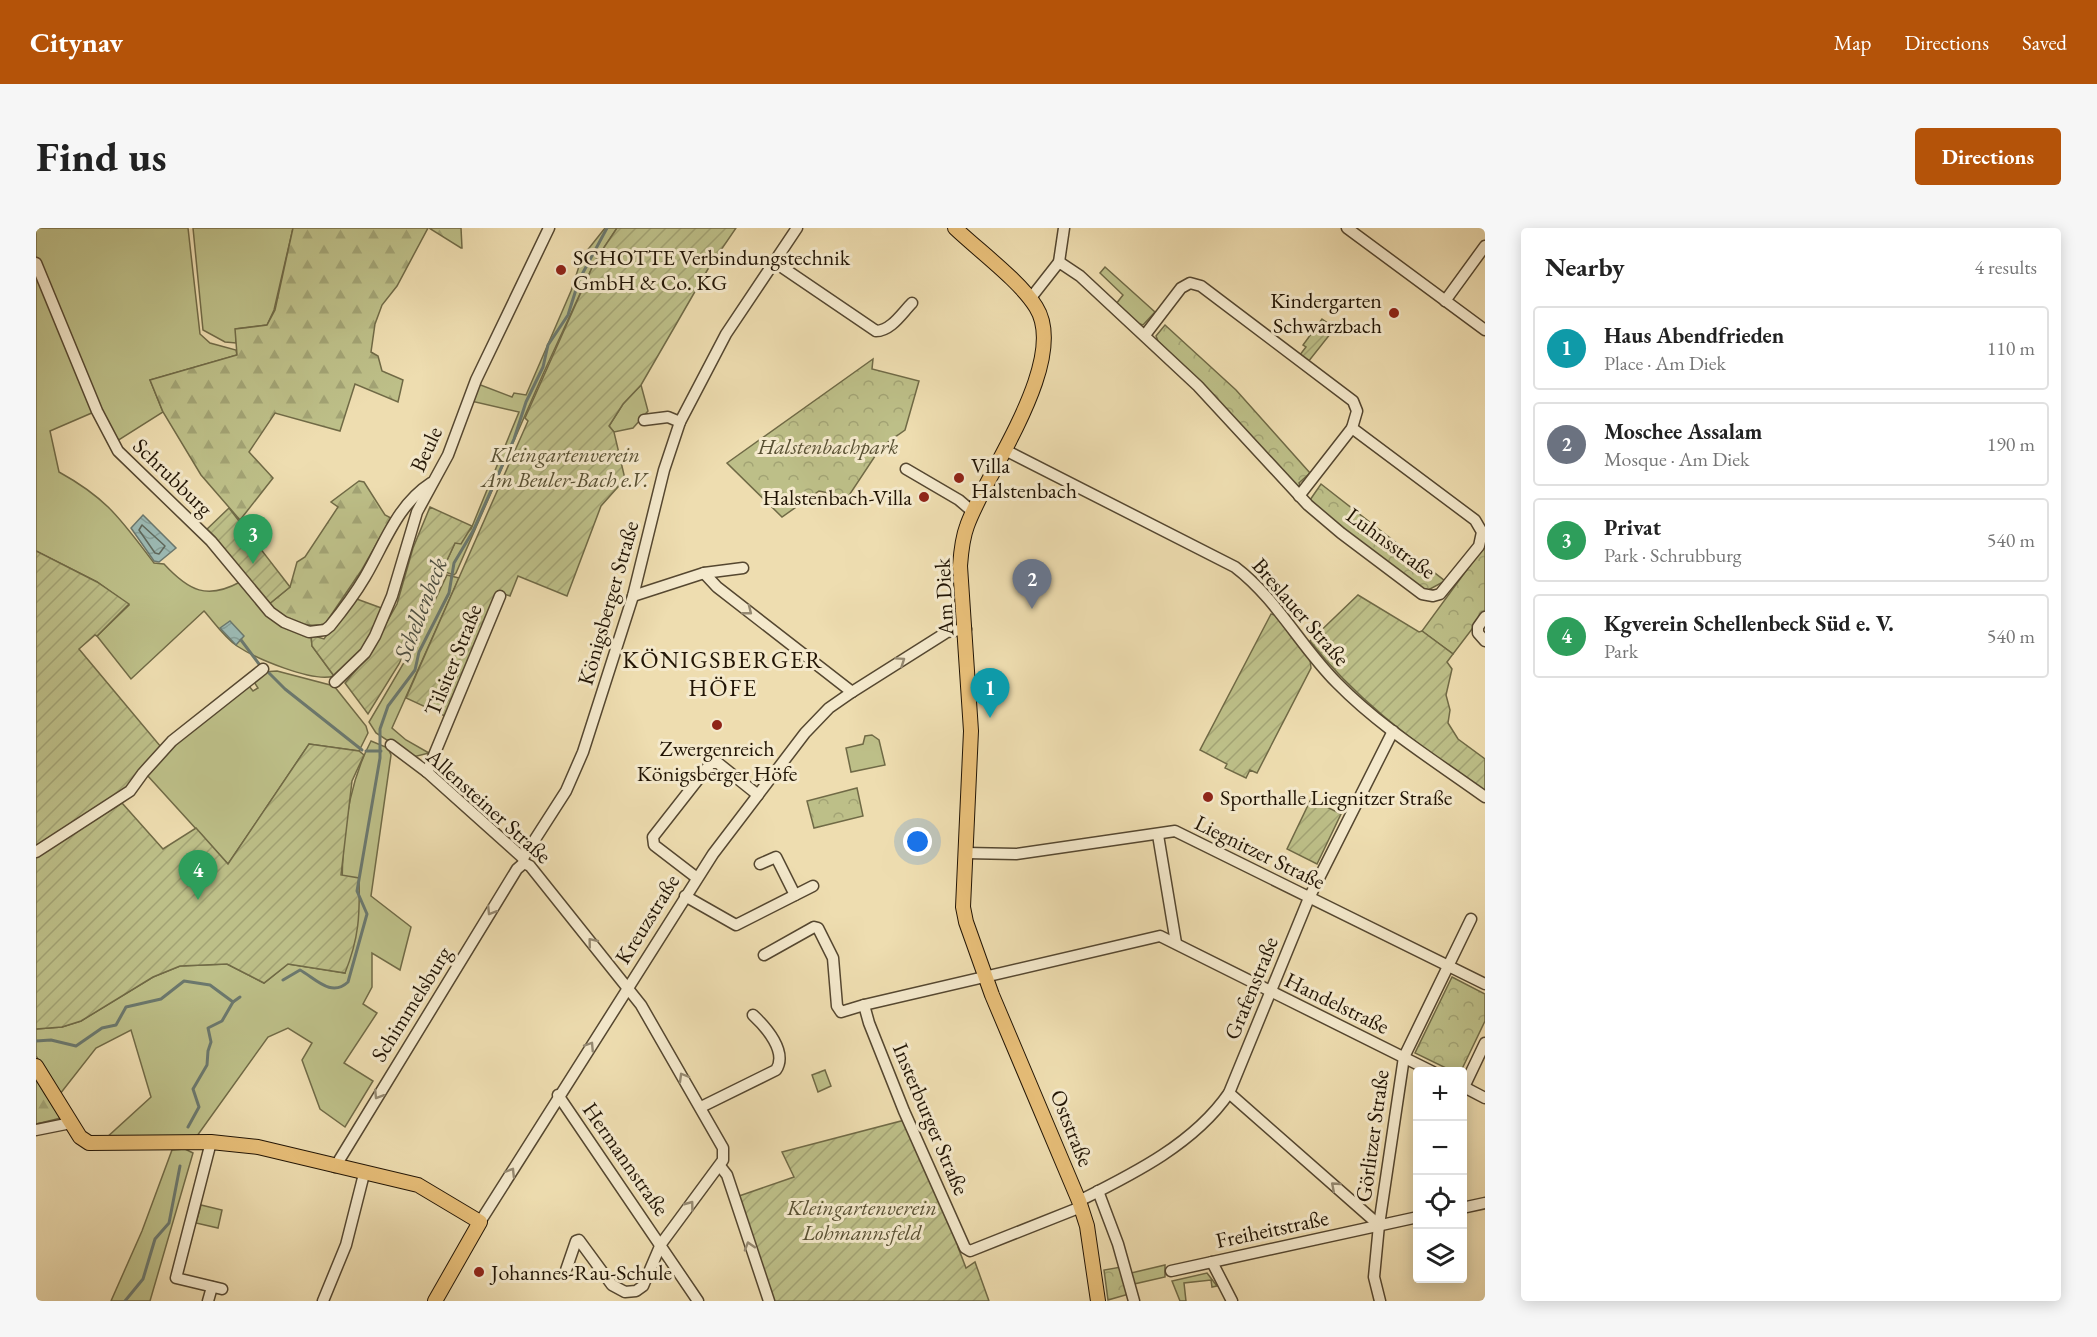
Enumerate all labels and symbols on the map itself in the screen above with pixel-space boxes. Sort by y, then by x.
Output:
place label: SCHOTTE Verbindungstechnik GmbH & Co. KG [573,243,851,297]
marker: SCHOTTE Verbindungstechnik GmbH & Co. KG [554,263,568,277]
place label: Kindergarten Schwarzbach [1270,286,1382,340]
marker: Kindergarten Schwarzbach [1387,306,1401,320]
street label: Beule [403,421,449,476]
street label: Schrubburg [127,432,220,523]
park label: Halstenbachpark [757,432,898,461]
park label: Kleingartenverein Am Beuler-Bach e.V. [479,440,649,494]
place label: Villa Halstenbach [971,451,1077,505]
marker: Villa Halstenbach [952,471,966,485]
place label: Halstenbach-Villa [762,483,912,512]
marker: Halstenbach-Villa [917,490,931,504]
street label: Luhnsstraße [1340,501,1442,586]
pin: 3 [234,514,272,564]
street label: Königsberger Straße [571,517,645,689]
street label: Breslauer Straße [1246,552,1356,673]
water label: Schellenbeck [386,553,454,666]
street label: Am Diek [927,557,961,638]
pin: 2 [1012,560,1052,609]
street label: Tilsiter Straße [417,599,489,720]
one-way arrow [741,604,752,615]
district label: KÖNIGSBERGER HÖFE [622,644,824,703]
one-way arrow [895,658,906,669]
pin: 1 [970,668,1010,718]
marker: Zwergenreich Königsberger Höfe [710,718,724,732]
place label: Zwergenreich Königsberger Höfe [637,734,798,788]
street label: Allensteiner Straße [420,741,558,870]
place label: Sporthalle Liegnitzer Straße [1220,783,1453,812]
marker: Sporthalle Liegnitzer Straße [1201,790,1215,804]
street label: Liegnitzer Straße [1190,808,1330,896]
your location [903,827,932,856]
pin: 4 [178,850,218,900]
street label: Kreuzstraße [608,868,686,969]
one-way arrow [487,905,499,915]
street label: Grafenstraße [1217,932,1285,1044]
one-way arrow [588,938,599,949]
street label: Schimmelsburg [364,940,458,1067]
street label: Handelstraße [1280,965,1395,1041]
street label: Insterburger Straße [886,1039,976,1200]
one-way arrow [583,1042,594,1053]
street label: Görlitzer Straße [1348,1068,1396,1204]
one-way arrow [679,1073,690,1083]
street label: Oststraße [1043,1085,1101,1171]
one-way arrow [373,1089,385,1099]
street label: Hermannstraße [576,1096,676,1222]
one-way arrow [503,1168,515,1178]
one-way arrow [1331,1183,1342,1194]
park label: Kleingartenverein Lohmannsfeld [786,1193,937,1247]
one-way arrow [683,1200,694,1211]
street label: Freiheitstraße [1213,1203,1331,1255]
one-way arrow [744,1241,756,1252]
place label: Johannes-Rau-Schule [489,1258,673,1287]
marker: Johannes-Rau-Schule [472,1265,486,1279]

